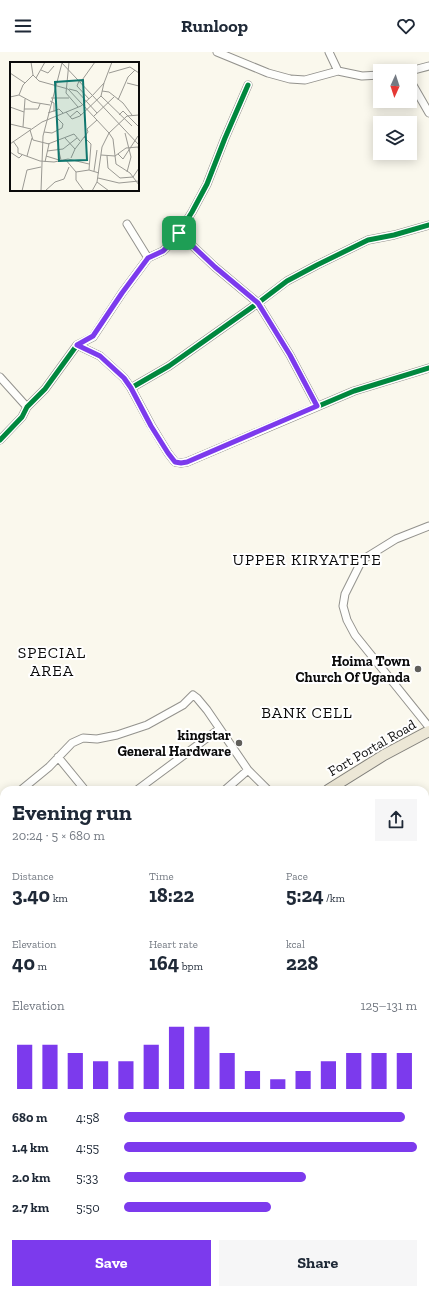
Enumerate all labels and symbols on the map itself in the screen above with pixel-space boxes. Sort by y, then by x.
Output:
inset map [10,62,139,191]
north arrow [373,64,417,108]
pin [162,216,196,250]
district label: UPPER KIRYATETE [232,550,382,569]
district label: SPECIAL AREA [18,643,86,680]
place label: Hoima Town Church Of Uganda [296,653,411,686]
marker: Hoima Town Church Of Uganda [413,664,423,674]
district label: BANK CELL [261,703,353,722]
street label: Fort Portal Road [325,716,419,780]
place label: kingstar General Hardware [117,727,231,760]
marker: kingstar General Hardware [234,738,244,748]

